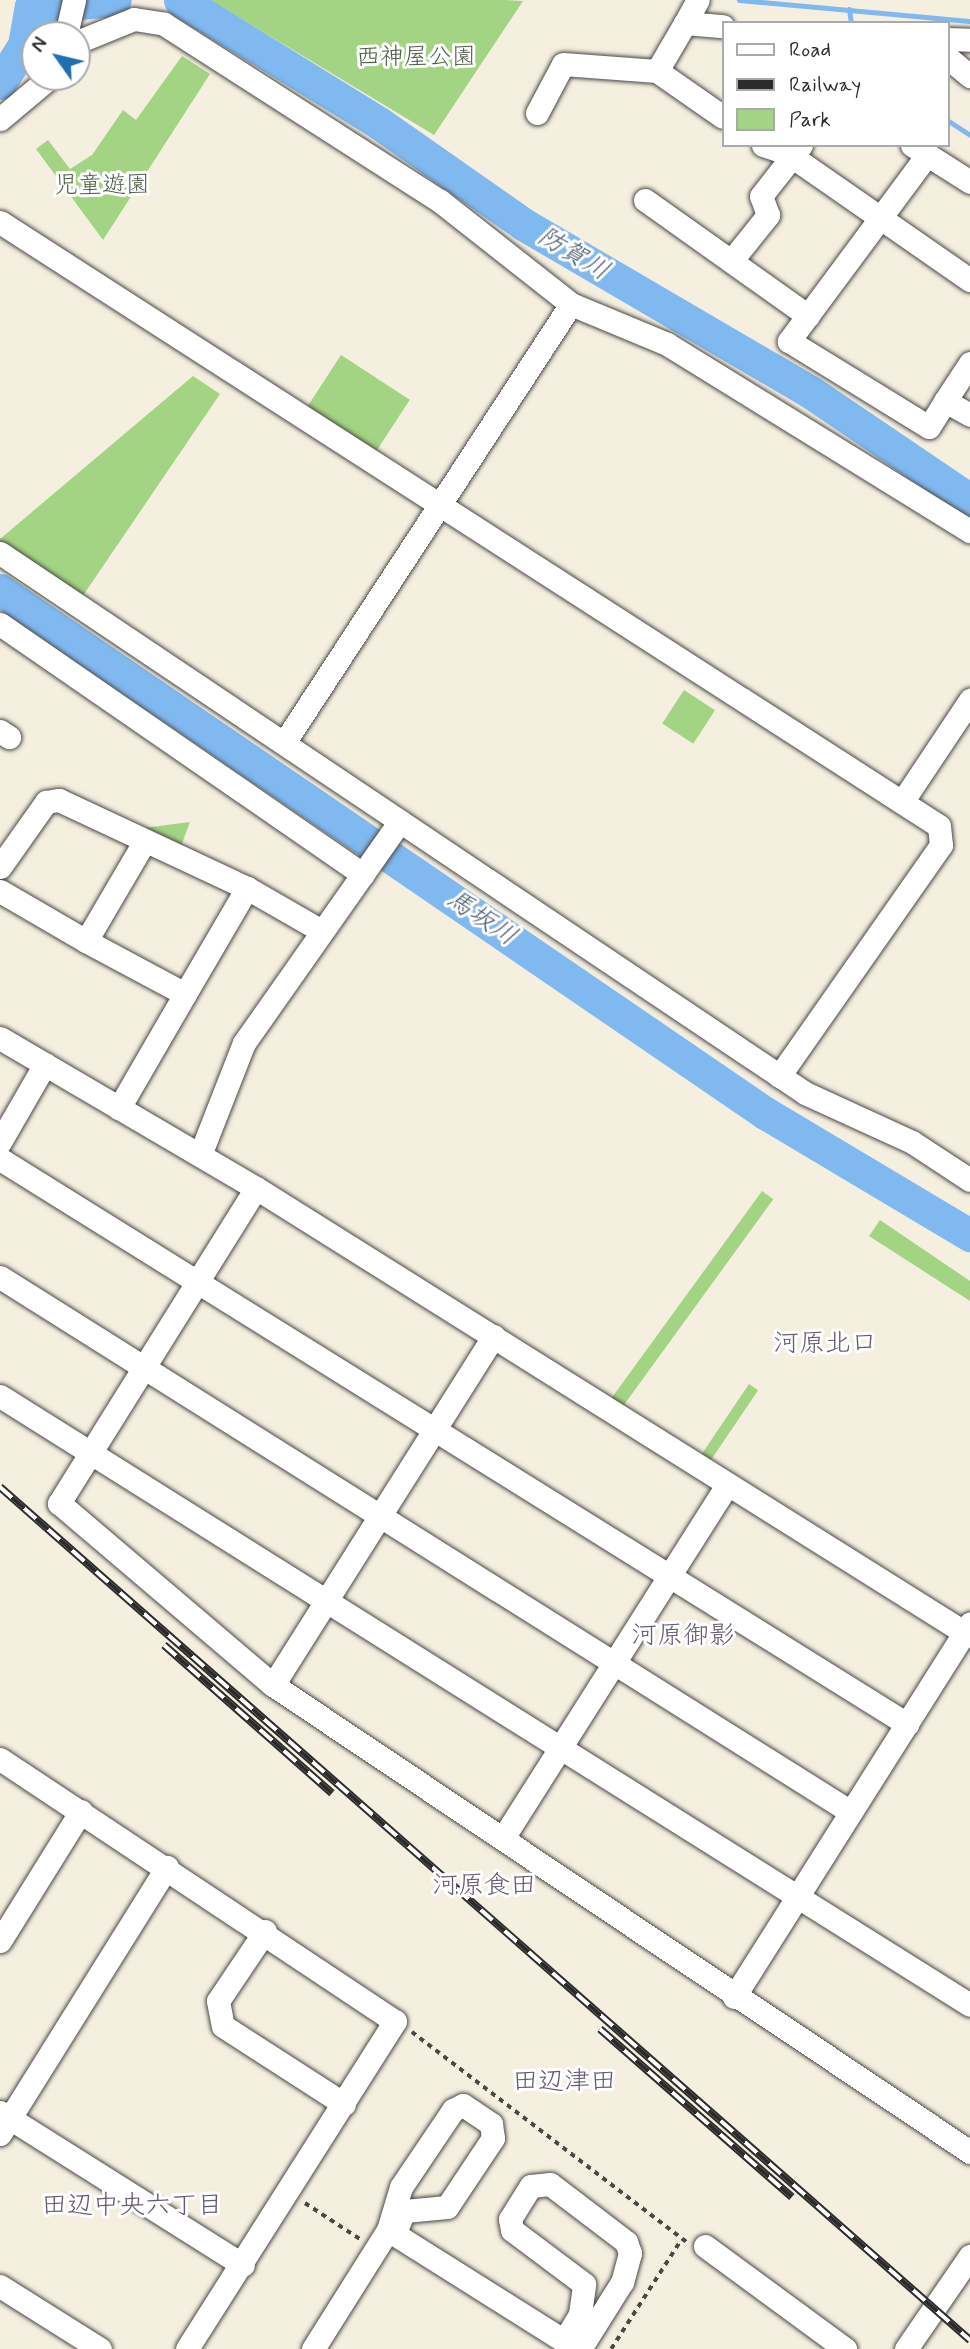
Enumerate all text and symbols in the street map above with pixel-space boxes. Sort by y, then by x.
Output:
north arrow [21,21,91,91]
legend [722,21,949,147]
text: N [26,33,54,57]
text: Road [789,36,831,64]
park label: 西神屋公園 [356,44,476,72]
text: Railway [789,71,861,99]
text: Park [789,106,831,134]
park label: 児童遊園 [54,172,150,200]
water label: 防賀川 [532,222,614,288]
water label: 馬坂川 [440,884,522,954]
district label: 河原北口 [773,1329,877,1361]
district label: 河原御影 [631,1621,735,1653]
district label: 河原食田 [432,1871,536,1903]
district label: 田辺津田 [512,2067,616,2099]
district label: 田辺中央六丁目 [41,2191,223,2223]

